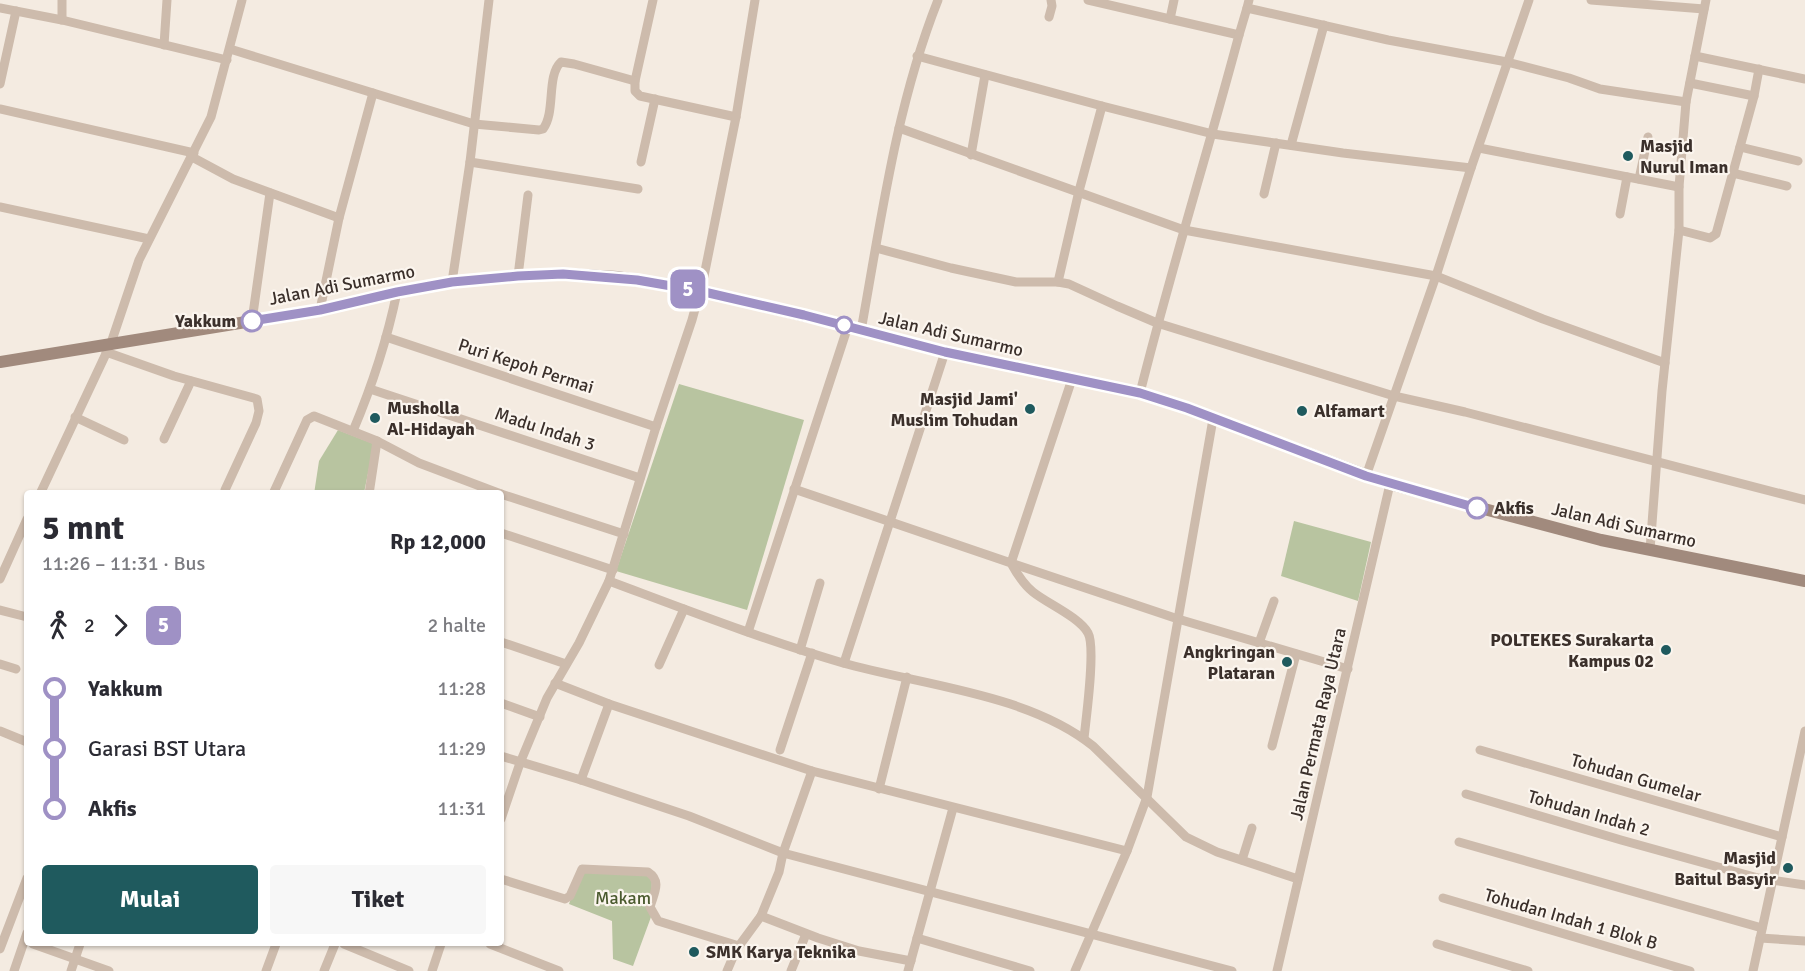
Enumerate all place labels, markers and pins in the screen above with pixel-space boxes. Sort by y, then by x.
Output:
place label: Masjid Nurul Iman [1640,135,1728,178]
marker: Masjid Nurul Iman [1621,149,1635,163]
place label: Yakkum [174,310,236,332]
marker: Yakkum [241,310,263,332]
unlabelled marker [835,316,853,334]
place label: Masjid Jami' Muslim Tohudan [890,388,1018,431]
place label: Musholla Al-Hidayah [387,397,475,440]
place label: Alfamart [1314,400,1385,422]
marker: Masjid Jami' Muslim Tohudan [1023,402,1037,416]
marker: Alfamart [1295,404,1309,418]
marker: Musholla Al-Hidayah [368,411,382,425]
marker: Akfis [1466,497,1488,519]
place label: Akfis [1494,497,1534,519]
place label: POLTEKES Surakarta Kampus 02 [1490,629,1654,672]
place label: Angkringan Plataran [1183,641,1275,684]
marker: POLTEKES Surakarta Kampus 02 [1659,643,1673,657]
marker: Angkringan Plataran [1280,655,1294,669]
place label: Masjid Baitul Basyir [1674,847,1777,890]
marker: Masjid Baitul Basyir [1781,861,1795,875]
place label: SMK Karya Teknika [706,941,856,963]
marker: SMK Karya Teknika [687,945,701,959]

